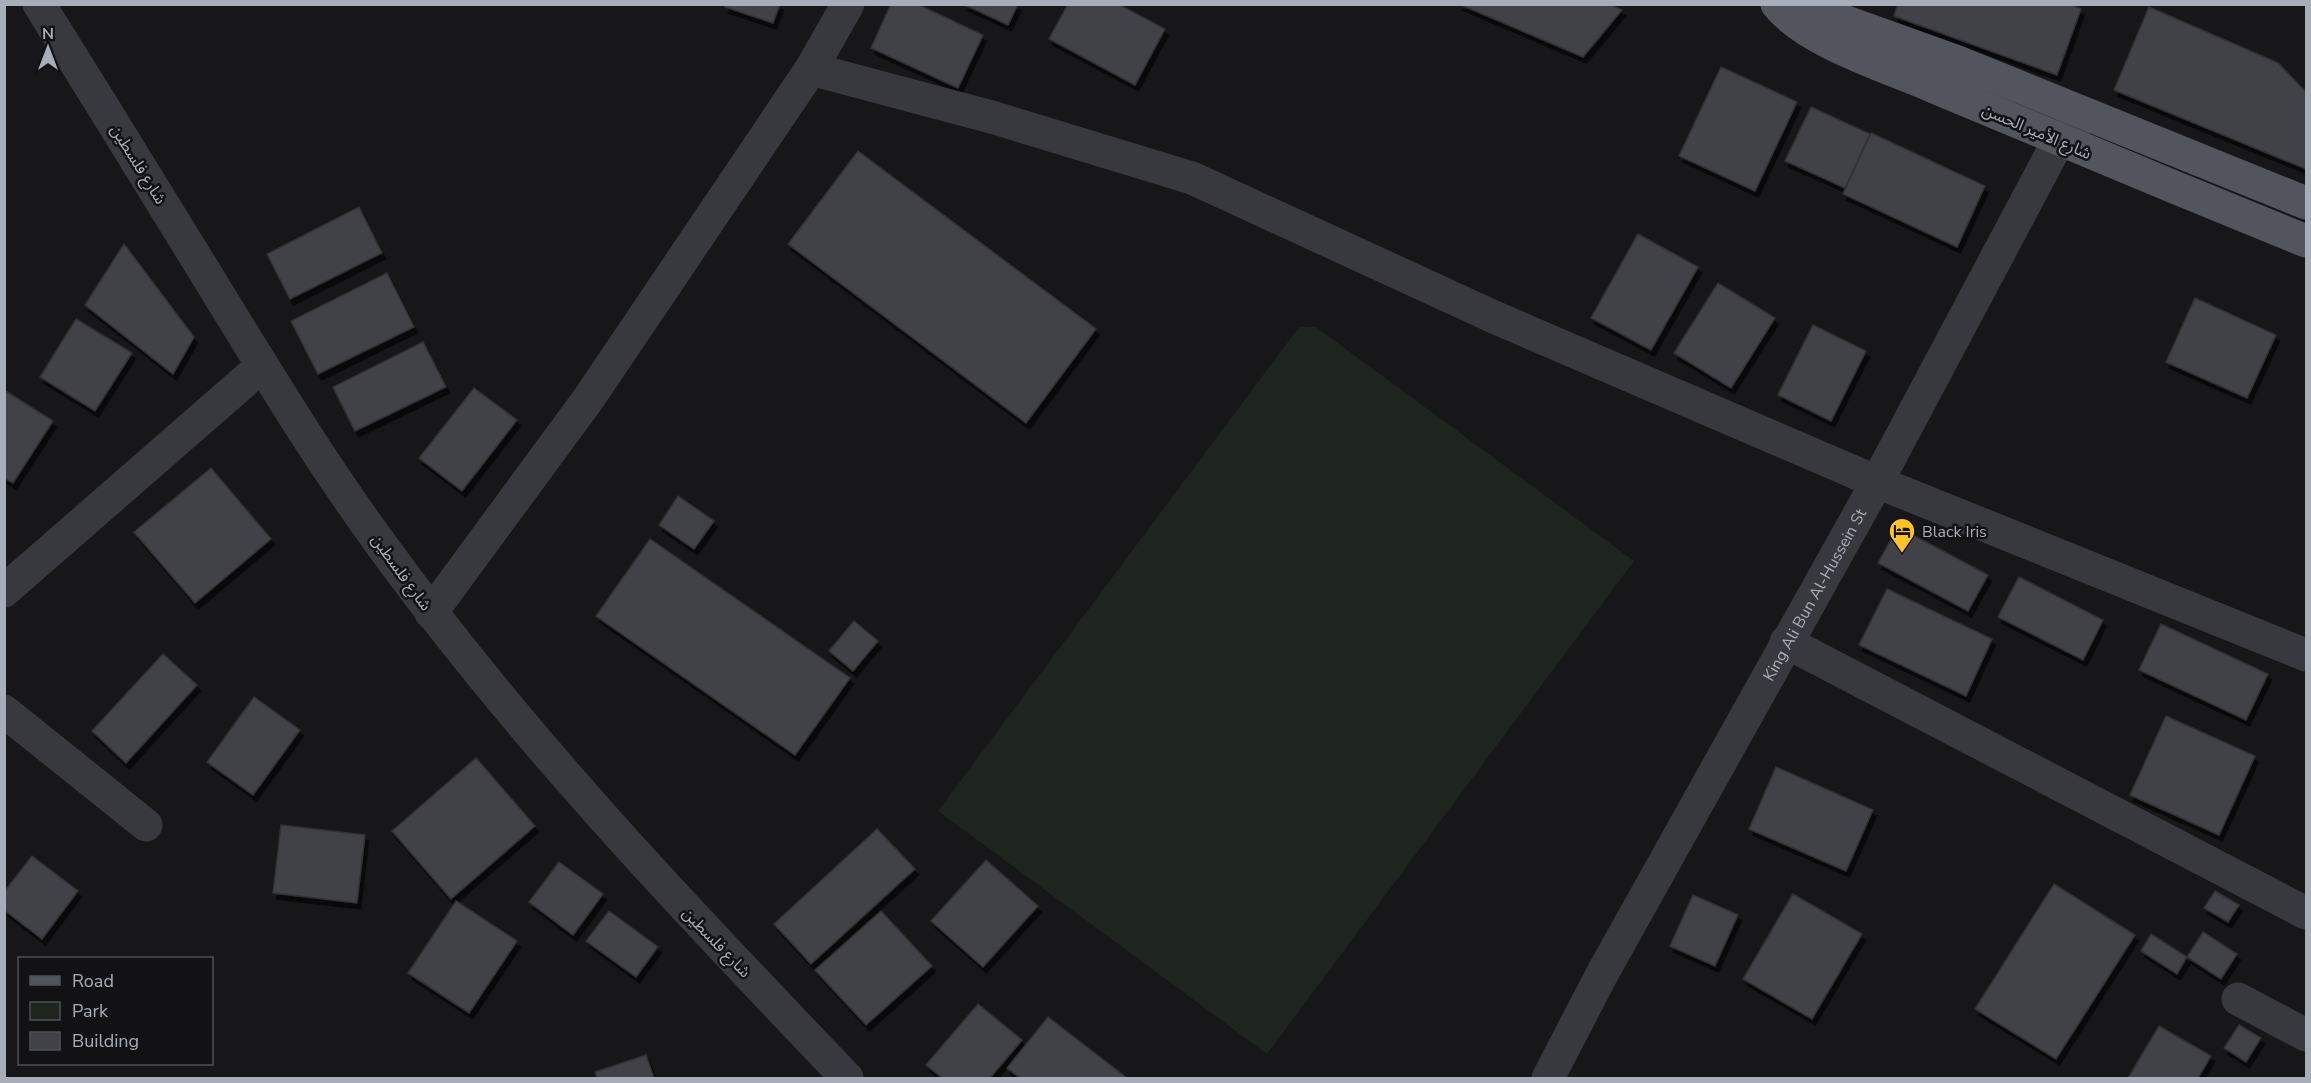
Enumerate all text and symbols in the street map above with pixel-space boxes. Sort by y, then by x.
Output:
north arrow [18,18,78,78]
text: N [42,23,54,45]
street label: شارع الأمير الحسن [1978,99,2095,166]
street label: شارع فلسطين [104,121,171,209]
street label: King Ali Bun Al-Hussein St [1758,504,1872,685]
hotel icon: Black Iris [1887,516,1917,554]
place label: Black Iris [1922,521,1987,543]
street label: شارع فلسطين [365,530,436,616]
street label: شارع فلسطين [676,903,755,983]
legend [18,957,213,1065]
text: Road [72,969,114,993]
text: Park [72,999,109,1023]
text: Building [72,1029,139,1053]

